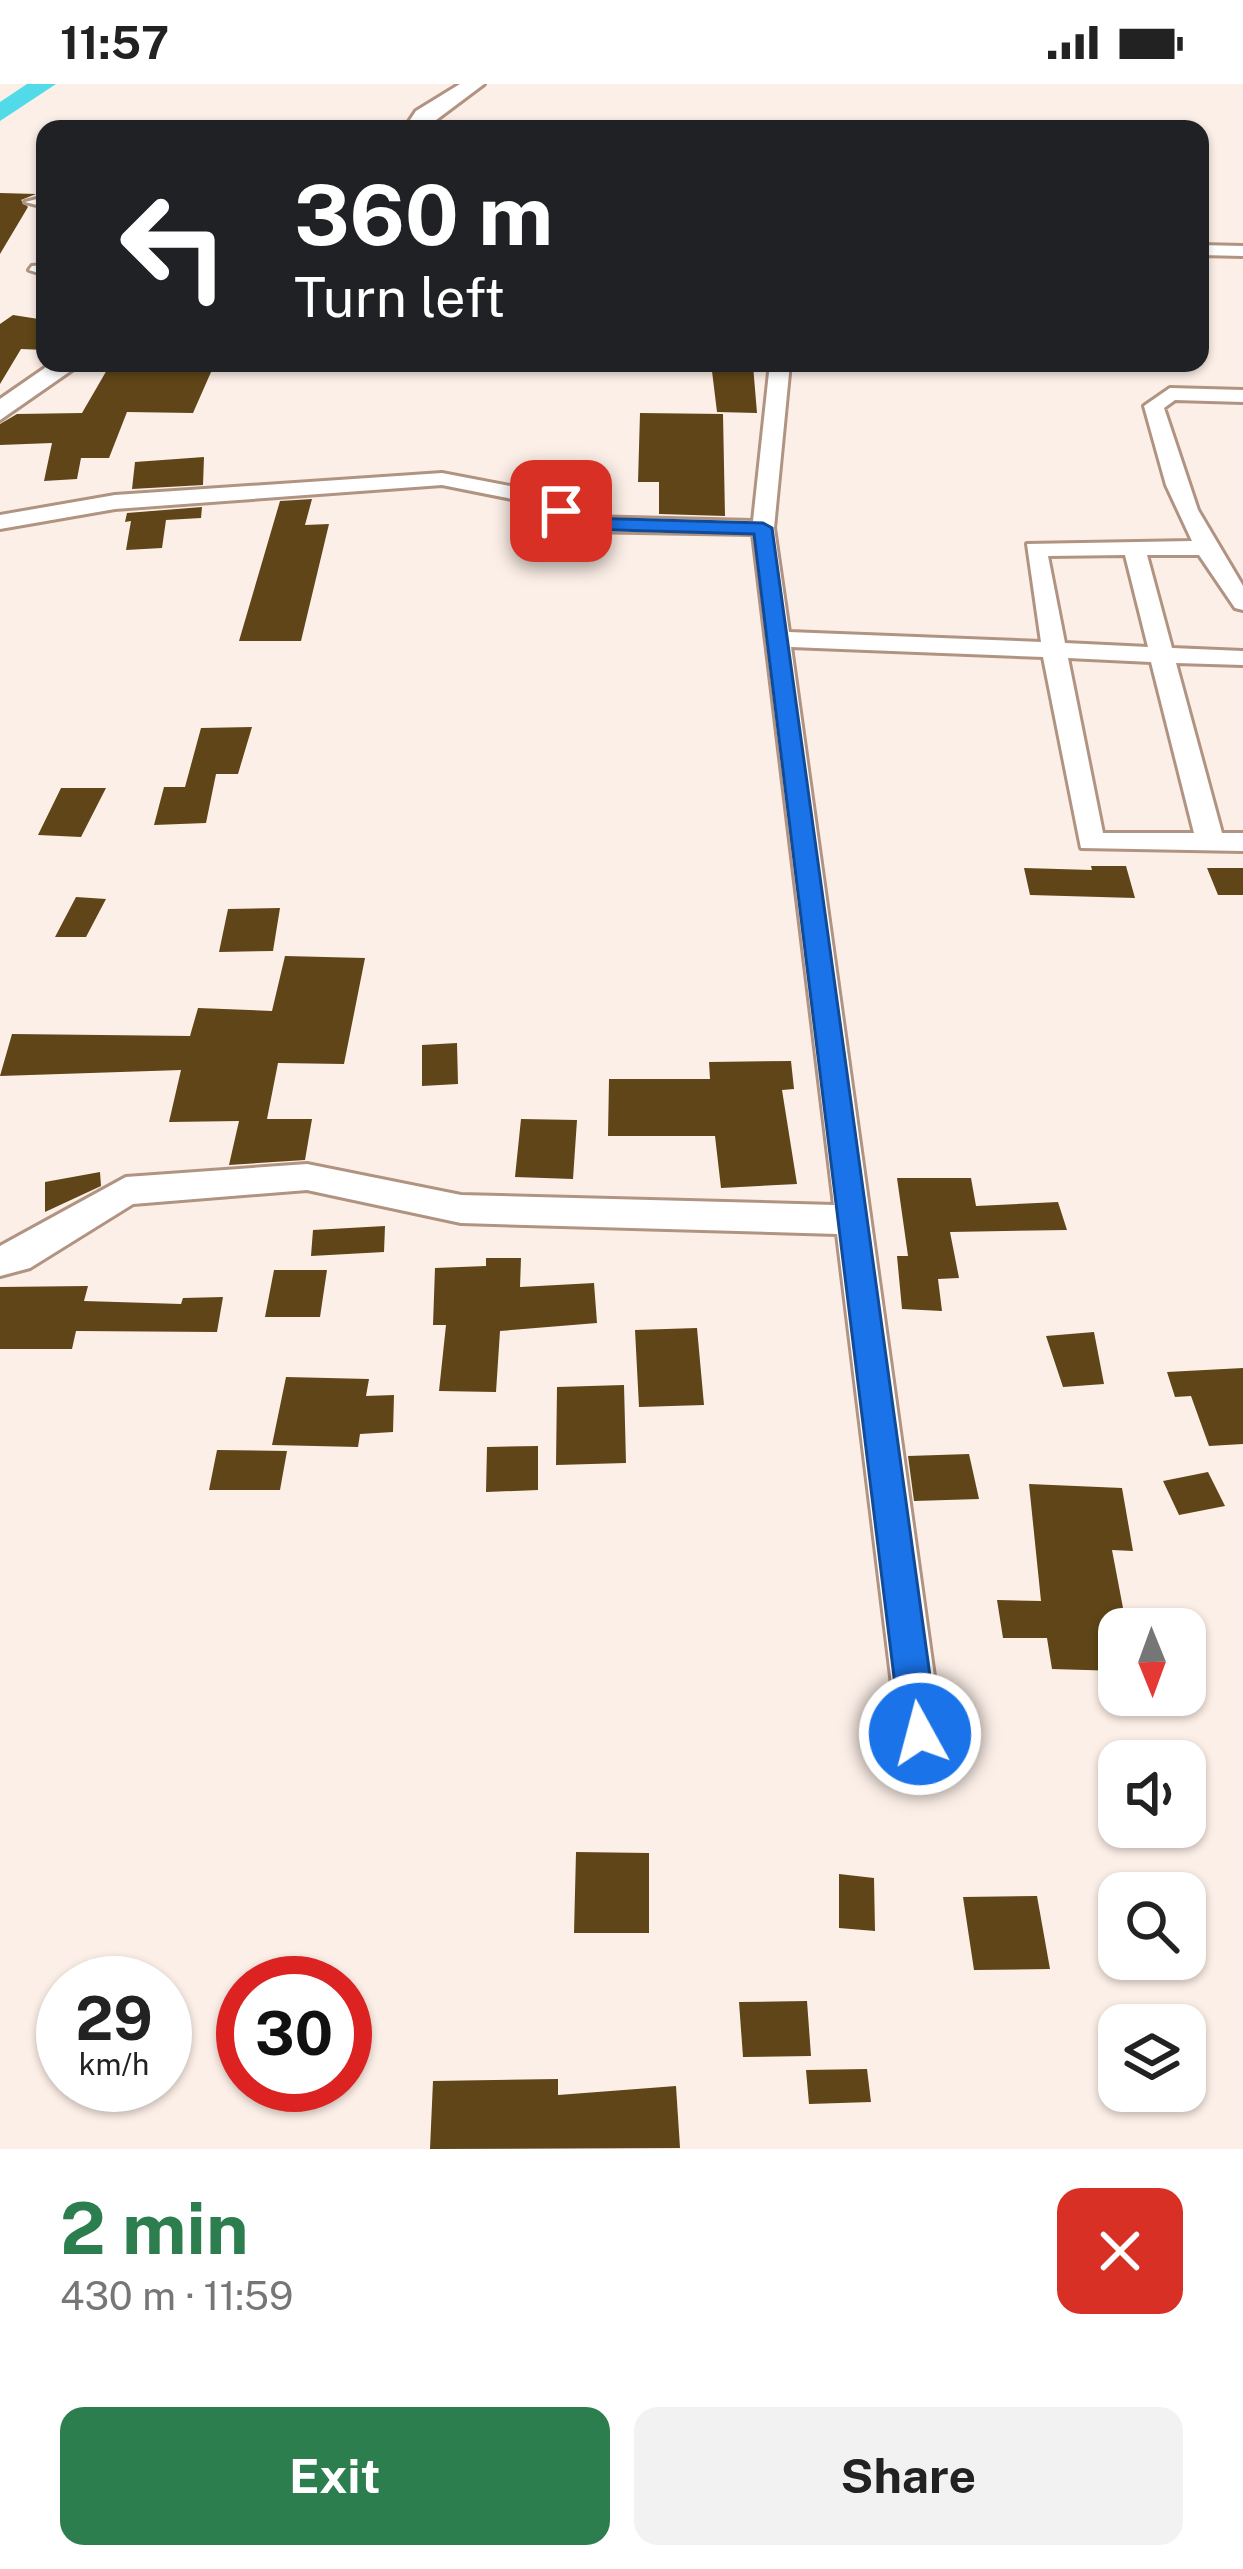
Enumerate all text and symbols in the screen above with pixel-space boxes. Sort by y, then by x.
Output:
text: 11:57 [60,16,169,69]
text: 360 m [294,165,553,264]
icon: left [96,168,252,324]
text: Turn left [294,266,505,329]
pin [510,460,612,562]
icon: arrive [528,478,594,544]
north arrow [1098,1608,1206,1716]
map controls [1098,1608,1206,2112]
position arrow [857,1671,983,1797]
button: sound [1098,1740,1206,1848]
button: search [1098,1872,1206,1980]
speed limit sign: 30 [216,1956,372,2112]
text: 29 [75,1983,153,2054]
button: layers [1098,2004,1206,2112]
text: km/h [79,2046,149,2082]
text: 2 min [60,2186,249,2270]
button: close [1057,2188,1183,2314]
text: 430 m · 11:59 [60,2273,293,2319]
button: Exit [60,2407,610,2545]
button: Share [634,2407,1183,2545]

